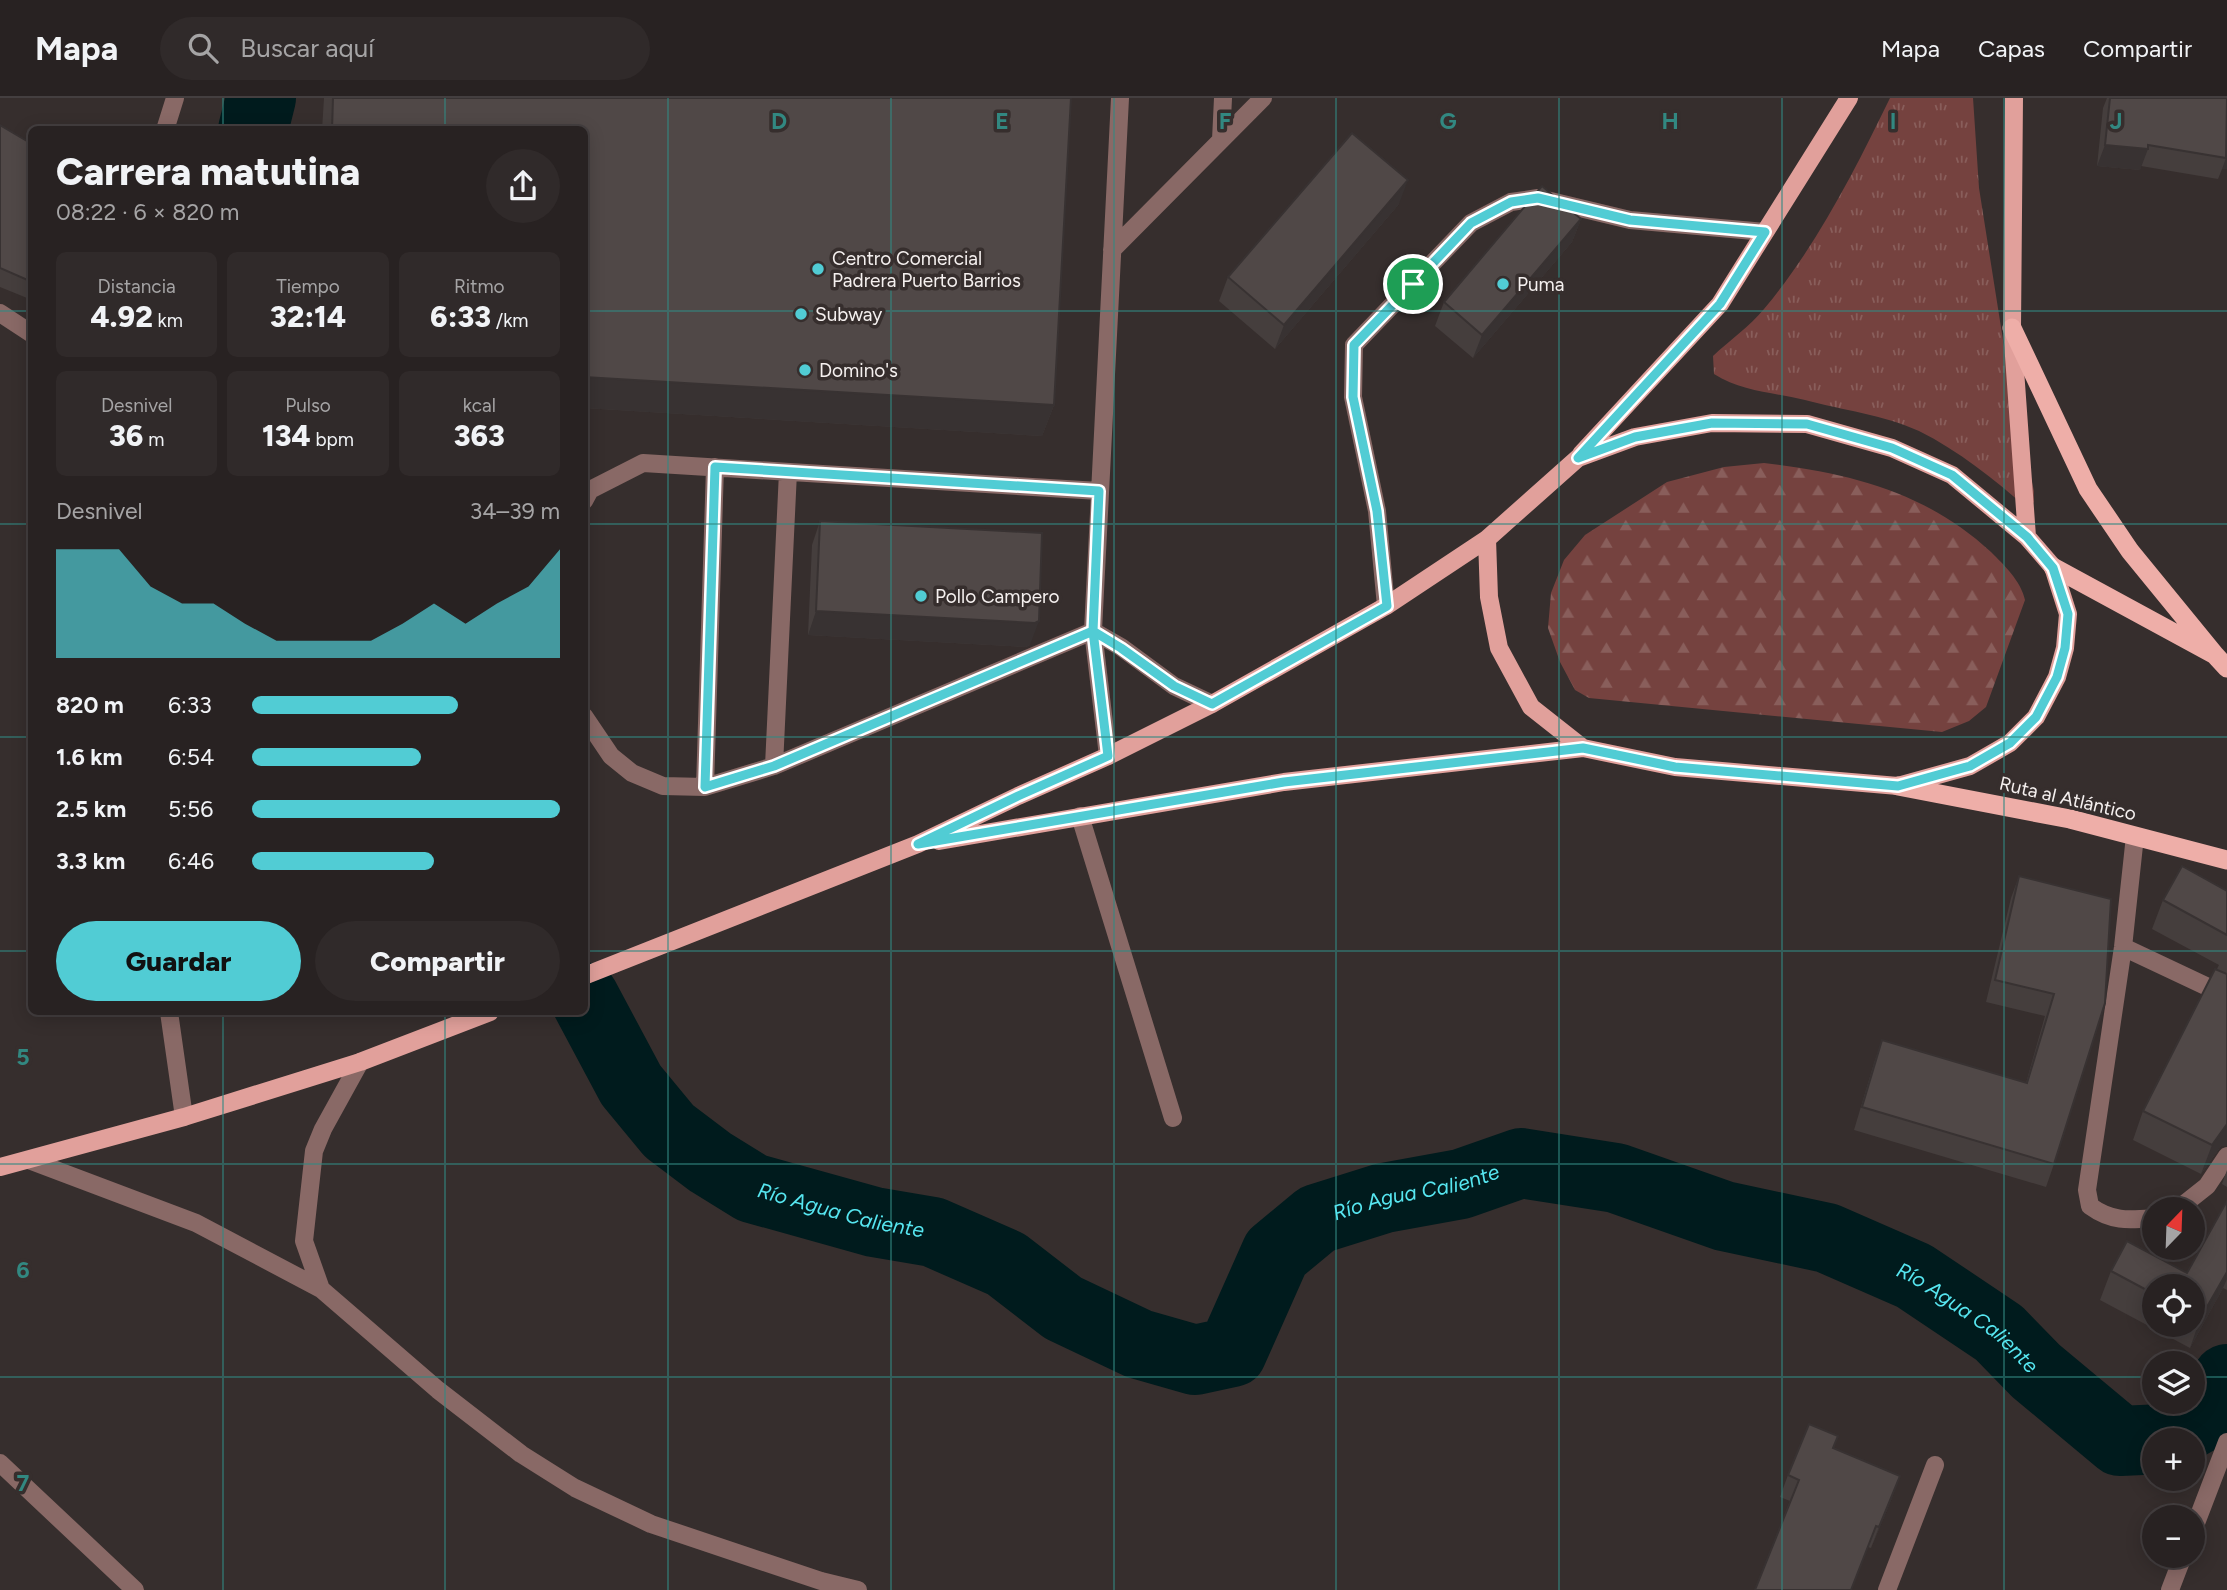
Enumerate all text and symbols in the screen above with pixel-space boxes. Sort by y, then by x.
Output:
search box [160,17,650,80]
text: Mapa [35,29,118,68]
icon: search [184,29,222,67]
text: Buscar aquí [240,32,374,64]
text: Mapa [1881,34,1940,63]
text: Capas [1978,34,2045,63]
text: Compartir [2083,34,2192,63]
text: D [771,107,787,135]
text: E [995,107,1009,135]
text: F [1219,107,1232,135]
text: G [1439,107,1457,135]
text: H [1661,107,1679,135]
text: I [1890,107,1896,135]
text: J [2110,107,2122,135]
text: Carrera matutina [56,149,360,195]
button: share [486,149,560,223]
text: 08:22 · 6 × 820 m [56,198,239,226]
place label: Centro Comercial Padrera Puerto Barrios [832,247,1021,292]
pin [1383,254,1443,314]
marker: Centro Comercial Padrera Puerto Barrios [810,261,826,277]
icon: arrive [1394,265,1432,303]
place label: Puma [1517,273,1564,296]
text: Distancia [98,275,176,298]
text: Tiempo [276,275,340,298]
text: Ritmo [454,275,505,298]
marker: Puma [1495,276,1511,292]
text: 4.92 [90,298,153,335]
text: 32:14 [270,298,346,335]
text: 6:33 [430,298,491,335]
place label: Subway [815,303,882,326]
marker: Subway [793,306,809,322]
text: km [153,309,183,332]
text: /km [491,309,529,332]
place label: Domino's [819,359,898,382]
marker: Domino's [797,362,813,378]
text: Desnivel [101,394,172,417]
text: Pulso [285,394,331,417]
text: kcal [463,394,496,417]
text: 36 [109,417,143,454]
text: 134 [262,417,311,454]
text: 363 [454,417,505,454]
text: m [143,428,164,451]
text: bpm [311,428,354,451]
text: Desnivel [56,497,143,525]
text: 34–39 m [470,497,560,525]
place label: Pollo Campero [935,585,1060,608]
marker: Pollo Campero [913,588,929,604]
text: 820 m [56,691,124,719]
text: 6:33 [168,691,212,719]
text: 1.6 km [56,743,123,771]
text: 6:54 [168,743,214,771]
street label: Ruta al Atlántico [1997,772,2139,825]
text: 2.5 km [56,795,126,823]
text: 5:56 [168,795,213,823]
text: 3.3 km [56,847,125,875]
text: 6:46 [168,847,214,875]
button: Guardar [56,921,301,1001]
button: Compartir [315,921,560,1001]
text: 5 [16,1043,30,1071]
water label: Río Agua Caliente [1330,1158,1503,1225]
water label: Río Agua Caliente [755,1177,927,1242]
north arrow [2142,1197,2205,1260]
map controls [2142,1197,2205,1568]
text: 6 [16,1256,30,1284]
water label: Río Agua Caliente [1893,1257,2044,1378]
button: locate [2142,1274,2205,1337]
button: layers [2142,1351,2205,1414]
button: + [2142,1428,2205,1491]
text: 7 [17,1469,30,1497]
button: − [2142,1505,2205,1568]

